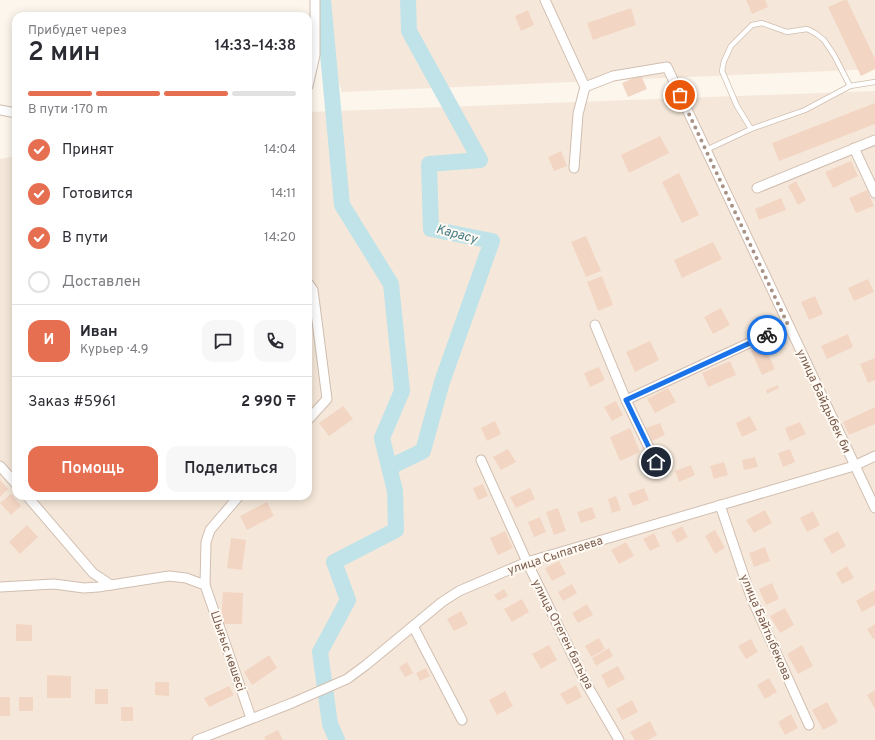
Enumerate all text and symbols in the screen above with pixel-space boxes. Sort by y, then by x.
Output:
text: Прибудет через [28,23,127,39]
text: 2 мин [28,37,100,70]
text: 14:33–14:38 [214,37,296,56]
pin [663,78,697,112]
icon: bag [669,84,691,106]
text: В пути · 170 m [28,102,108,118]
icon: check [28,139,50,161]
text: Принят [62,141,114,160]
text: 14:04 [264,142,296,158]
icon: check [28,183,50,205]
text: Готовится [62,185,133,204]
text: 14:11 [271,186,296,202]
water label: Карасу [434,222,480,248]
icon: check [28,227,50,249]
text: В пути [62,229,108,248]
text: 14:20 [264,230,296,246]
text: Доставлен [62,273,141,292]
courier [747,315,787,355]
button: chat [202,320,244,362]
button: phone [254,320,296,362]
text: Иван [80,323,118,342]
icon: bike [756,324,778,346]
text: И [44,331,54,350]
text: Курьер · 4.9 [80,342,149,358]
street label: улица Байдыбек би [792,347,854,456]
text: Заказ #5961 [28,393,116,412]
text: 2 990 ₸ [241,393,296,412]
pin [639,445,673,479]
button: Помощь [28,446,158,492]
button: Поделиться [166,446,296,492]
icon: home [645,451,667,473]
street label: улица Сыпатаева [506,533,605,579]
street label: улица Байтыбекова [735,572,795,683]
street label: улица Отеген батыра [527,577,597,692]
street label: Шығыс көшесі [206,609,248,694]

